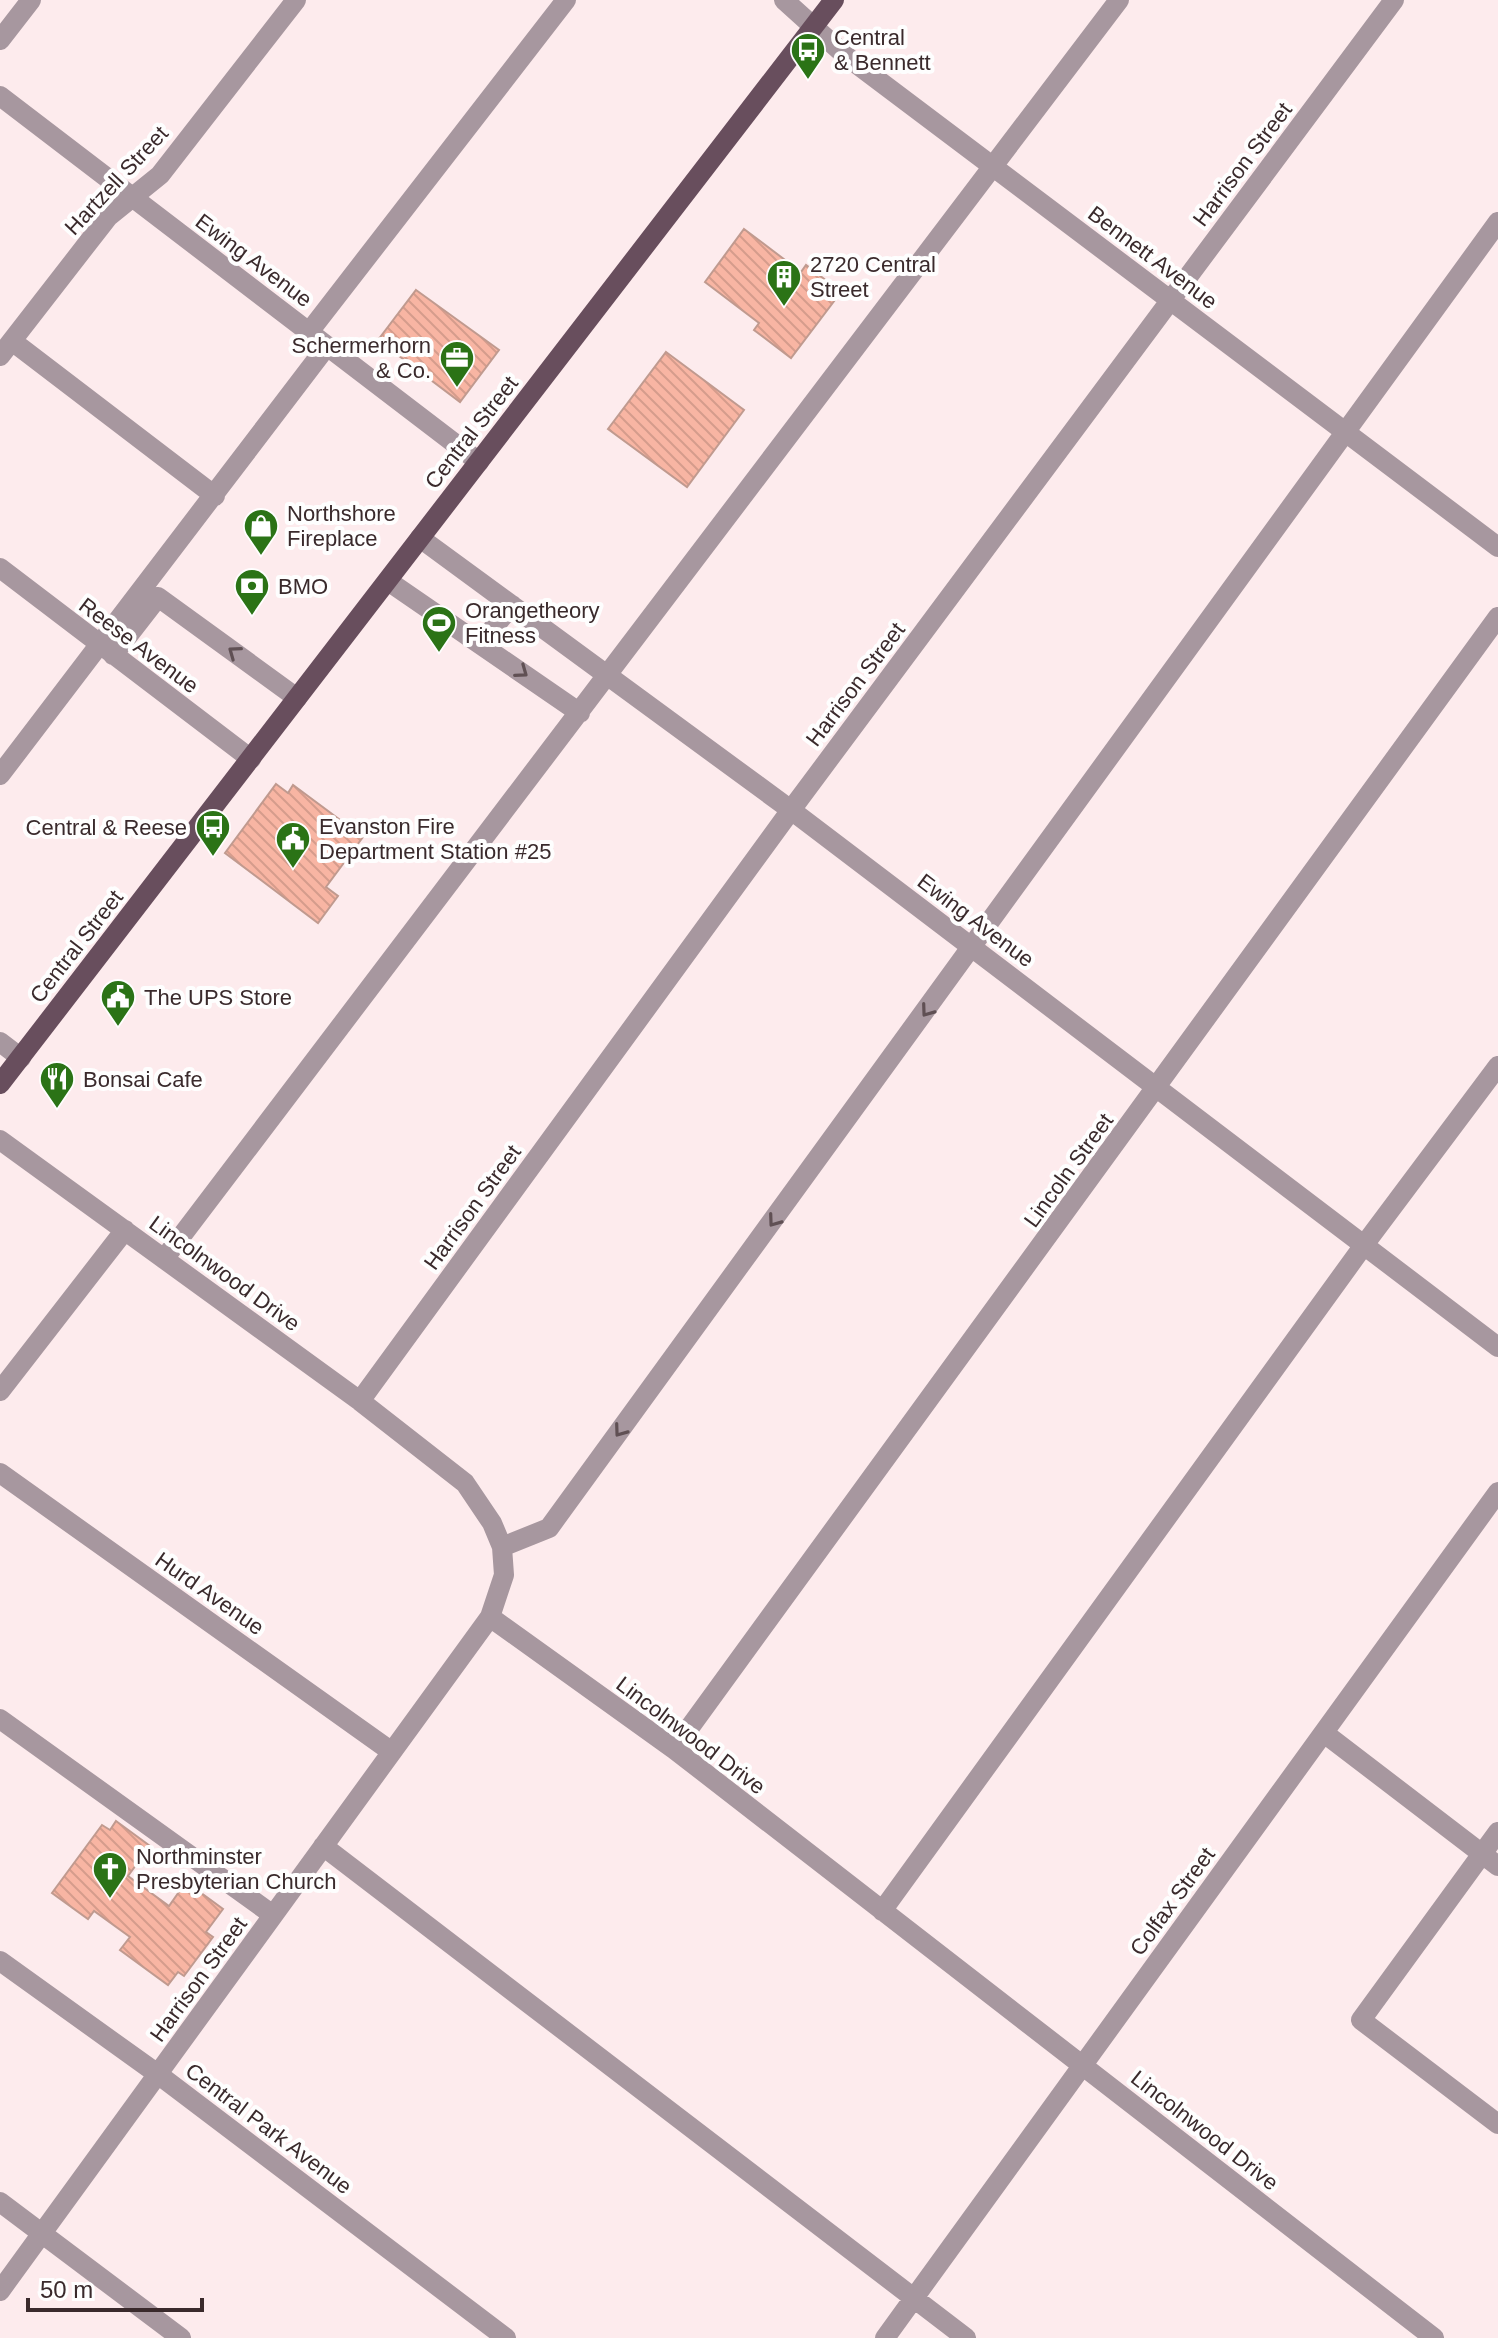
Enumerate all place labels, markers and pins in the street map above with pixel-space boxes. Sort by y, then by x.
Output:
place label: Central & Bennett [834,25,931,75]
bus stop icon: Central & Bennett [789,31,827,81]
place label: 2720 Central Street [810,252,936,302]
building icon: 2720 Central Street [765,258,803,308]
place label: Schermerhorn & Co. [292,333,431,383]
office icon: Schermerhorn & Co. [438,339,476,389]
place label: Northshore Fireplace [287,501,396,551]
shop icon: Northshore Fireplace [242,507,280,557]
bank icon: BMO [233,567,271,617]
place label: BMO [278,574,328,599]
place label: Orangetheory Fitness [465,598,600,648]
sports icon: Orangetheory Fitness [420,604,458,654]
bus stop icon: Central & Reese [194,808,232,858]
place label: Evanston Fire Department Station #25 [319,814,551,864]
place label: Central & Reese [26,815,187,840]
public building icon: Evanston Fire Department Station #25 [274,820,312,870]
public building icon: The UPS Store [99,978,137,1028]
place label: The UPS Store [144,985,292,1010]
restaurant icon: Bonsai Cafe [38,1060,76,1110]
place label: Bonsai Cafe [83,1067,203,1092]
place label: Northminster Presbyterian Church [136,1844,337,1894]
church icon: Northminster Presbyterian Church [91,1850,129,1900]

